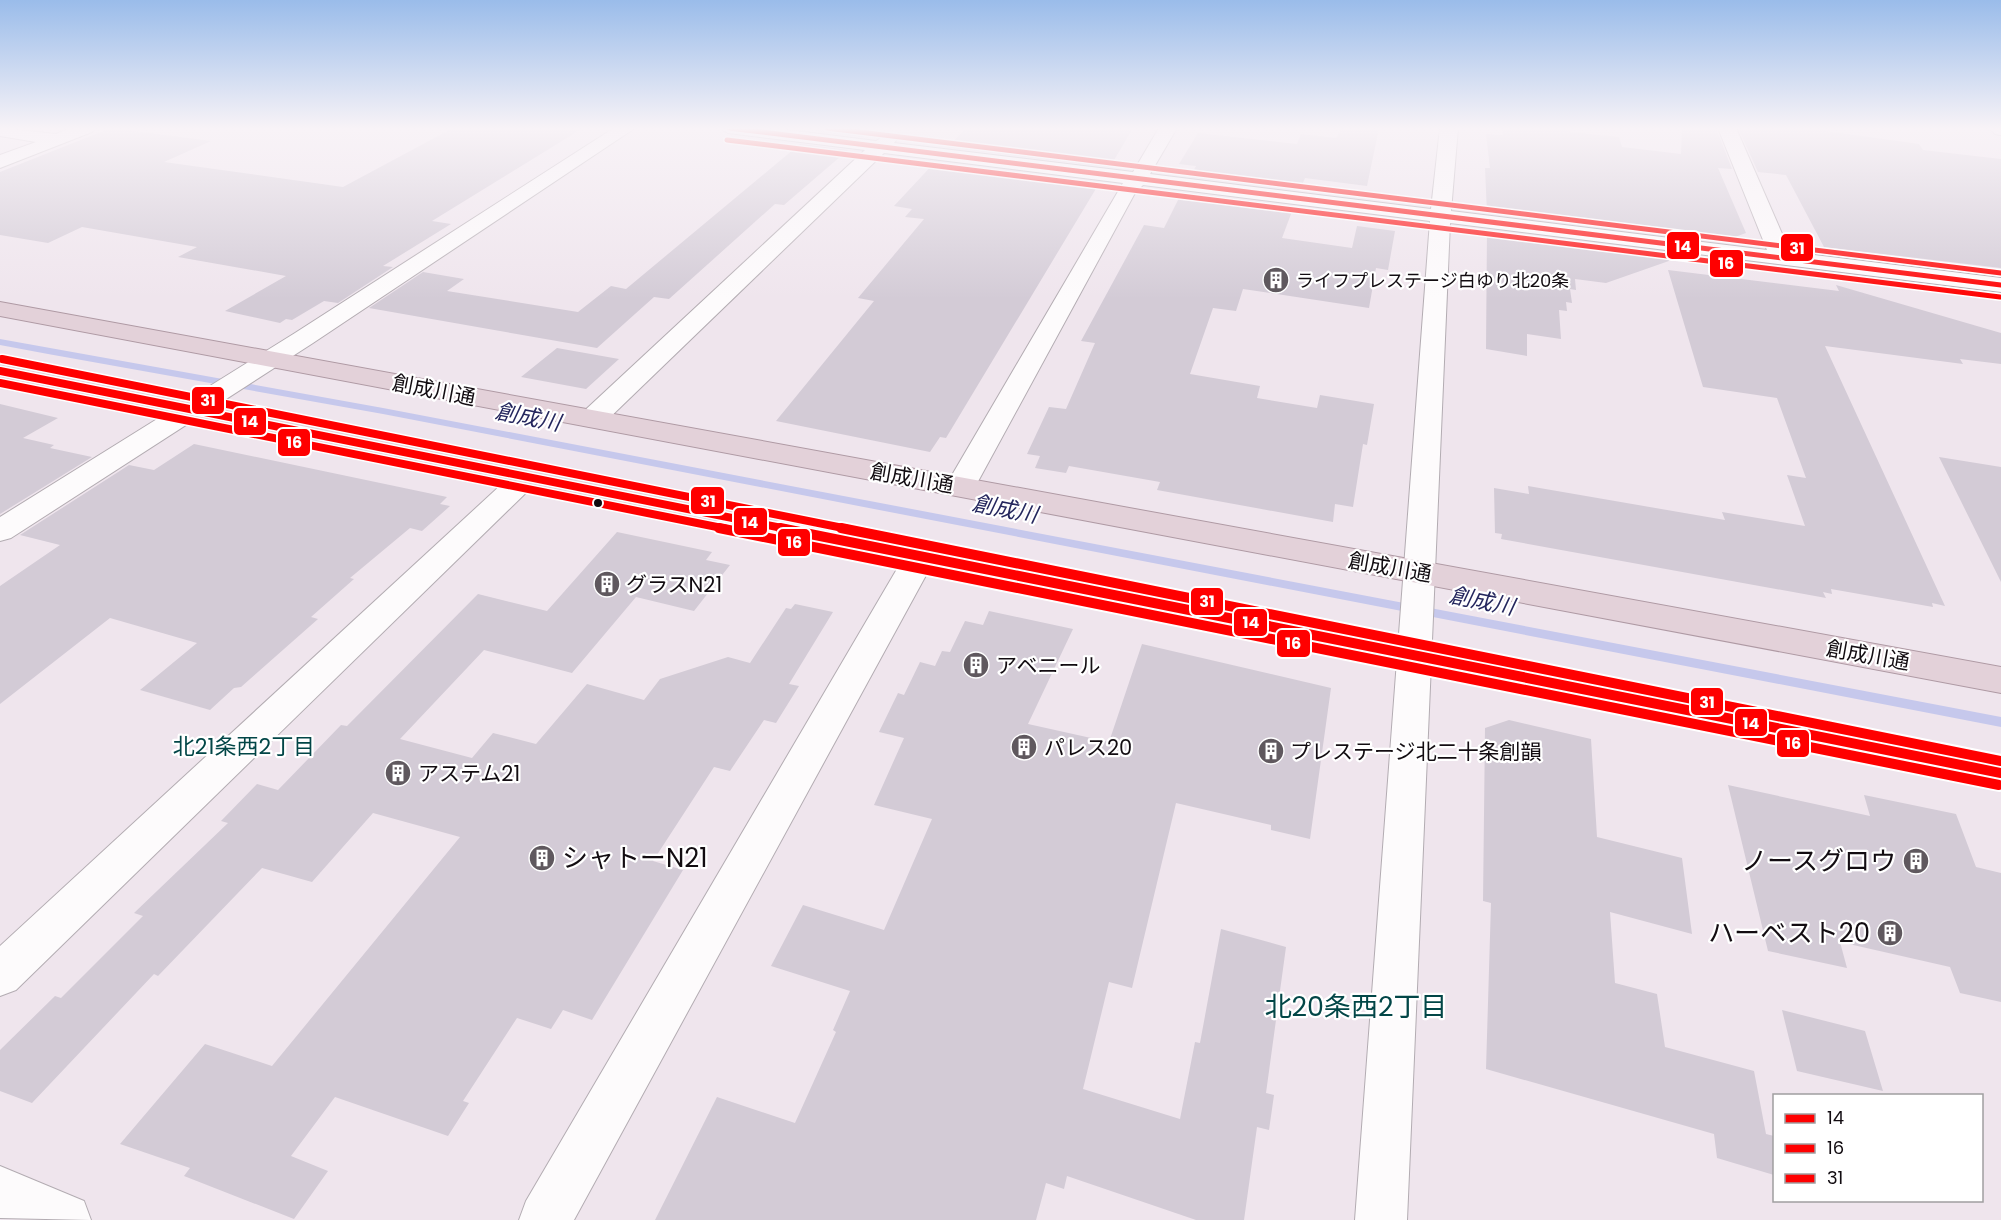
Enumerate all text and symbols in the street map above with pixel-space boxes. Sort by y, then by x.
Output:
line badge: 14 [1666,231,1700,260]
line badge: 31 [1780,233,1814,262]
text: 14 [1675,235,1692,258]
text: 31 [1789,237,1805,260]
line badge: 16 [1709,249,1744,278]
text: 16 [1718,252,1734,275]
building icon: ライフプレステージ白ゆり北20条 [1261,265,1291,295]
place label: ライフプレステージ白ゆり北20条 [1296,268,1569,293]
street label: 創成川通 [390,368,478,412]
line badge: 31 [191,386,225,415]
text: 31 [200,389,216,412]
water label: 創成川 [493,395,565,439]
line badge: 14 [233,407,267,436]
text: 14 [242,410,259,433]
line badge: 16 [277,428,311,457]
text: 16 [286,431,302,454]
street label: 創成川通 [868,456,956,500]
line badge: 31 [690,486,725,515]
water label: 創成川 [970,487,1042,531]
text: 31 [700,490,716,513]
unlabelled marker [592,497,604,509]
line badge: 14 [733,507,768,536]
text: 14 [742,511,759,534]
line badge: 16 [777,528,811,557]
text: 16 [786,531,802,554]
street label: 創成川通 [1346,545,1434,589]
building icon: グラスN21 [592,569,622,599]
place label: グラスN21 [626,570,722,599]
water label: 創成川 [1447,579,1519,623]
line badge: 31 [1190,587,1224,616]
text: 31 [1199,590,1215,613]
line badge: 14 [1233,608,1268,637]
text: 14 [1243,611,1260,634]
line badge: 16 [1276,629,1311,658]
text: 16 [1285,632,1301,655]
street label: 創成川通 [1824,633,1912,677]
building icon: アベニール [961,650,991,680]
place label: アベニール [996,651,1101,680]
line badge: 31 [1690,687,1724,716]
text: 31 [1699,691,1715,714]
line badge: 14 [1734,708,1768,737]
text: 14 [1743,712,1760,735]
line badge: 16 [1776,729,1810,758]
district label: 北21条西2丁目 [173,731,315,762]
building icon: パレス20 [1009,732,1039,762]
text: 16 [1785,732,1801,755]
place label: パレス20 [1044,733,1132,762]
building icon: プレステージ北二十条創韻 [1256,736,1286,766]
place label: プレステージ北二十条創韻 [1290,737,1542,766]
building icon: アステム21 [383,758,413,788]
place label: アステム21 [418,759,520,788]
place label: シャトーN21 [562,840,708,876]
building icon: シャトーN21 [527,843,557,873]
place label: ノースグロウ [1741,843,1896,879]
building icon: ノースグロウ [1901,846,1931,876]
place label: ハーベスト20 [1708,915,1870,951]
building icon: ハーベスト20 [1875,918,1905,948]
district label: 北20条西2丁目 [1264,988,1448,1025]
legend [1773,1094,1983,1202]
text: 14 [1827,1105,1844,1130]
text: 16 [1827,1135,1844,1160]
text: 31 [1827,1165,1843,1190]

